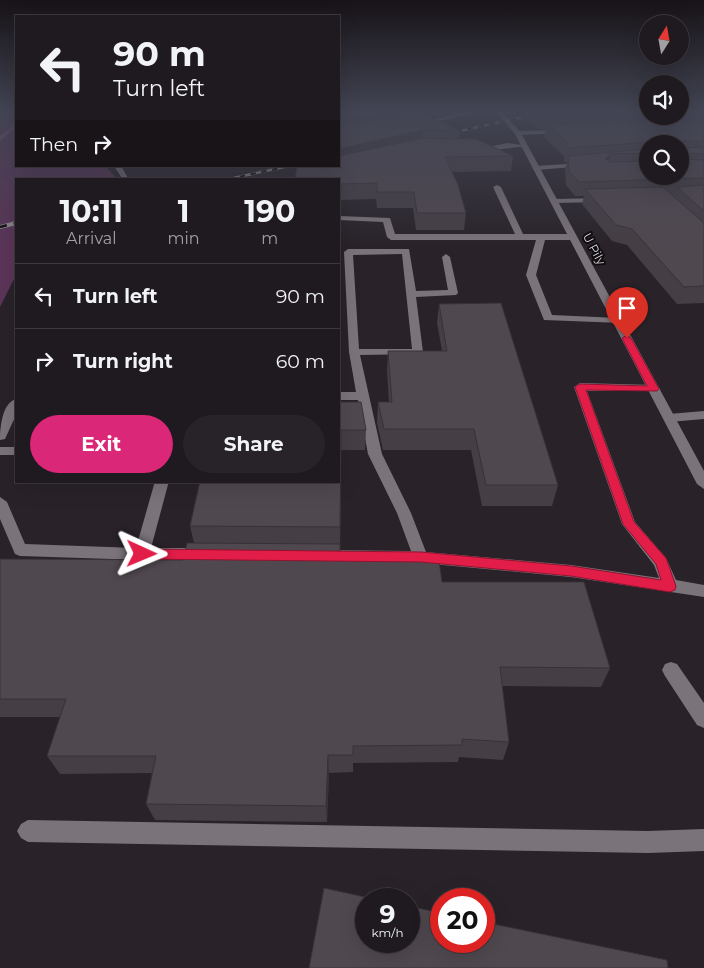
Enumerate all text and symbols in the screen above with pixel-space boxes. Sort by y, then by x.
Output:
north arrow [639,15,689,65]
map controls [639,15,689,185]
text: 90 m [113,32,206,75]
icon: left [30,35,95,100]
text: Turn left [113,75,205,102]
button: sound [639,75,689,125]
icon: right [88,130,116,158]
text: Then [30,133,78,156]
button: search [639,135,689,185]
text: 10:11 [60,193,123,230]
text: 1 [178,193,190,230]
text: 190 [244,193,295,230]
text: Arrival [66,229,117,248]
text: min [168,229,200,248]
text: m [261,229,278,248]
street label: U Pily [580,230,609,268]
icon: left [30,282,58,310]
text: Turn left [73,285,158,308]
text: 90 m [276,285,325,308]
pin [606,287,648,338]
icon: arrive [613,294,641,322]
icon: right [30,347,58,375]
text: Turn right [73,350,173,373]
text: 60 m [276,350,325,373]
button: Exit [30,415,173,473]
button: Share [183,415,325,473]
position arrow [115,527,167,579]
speed limit sign: 20 [430,888,495,953]
text: 9 [380,899,395,929]
text: km/h [371,925,404,940]

